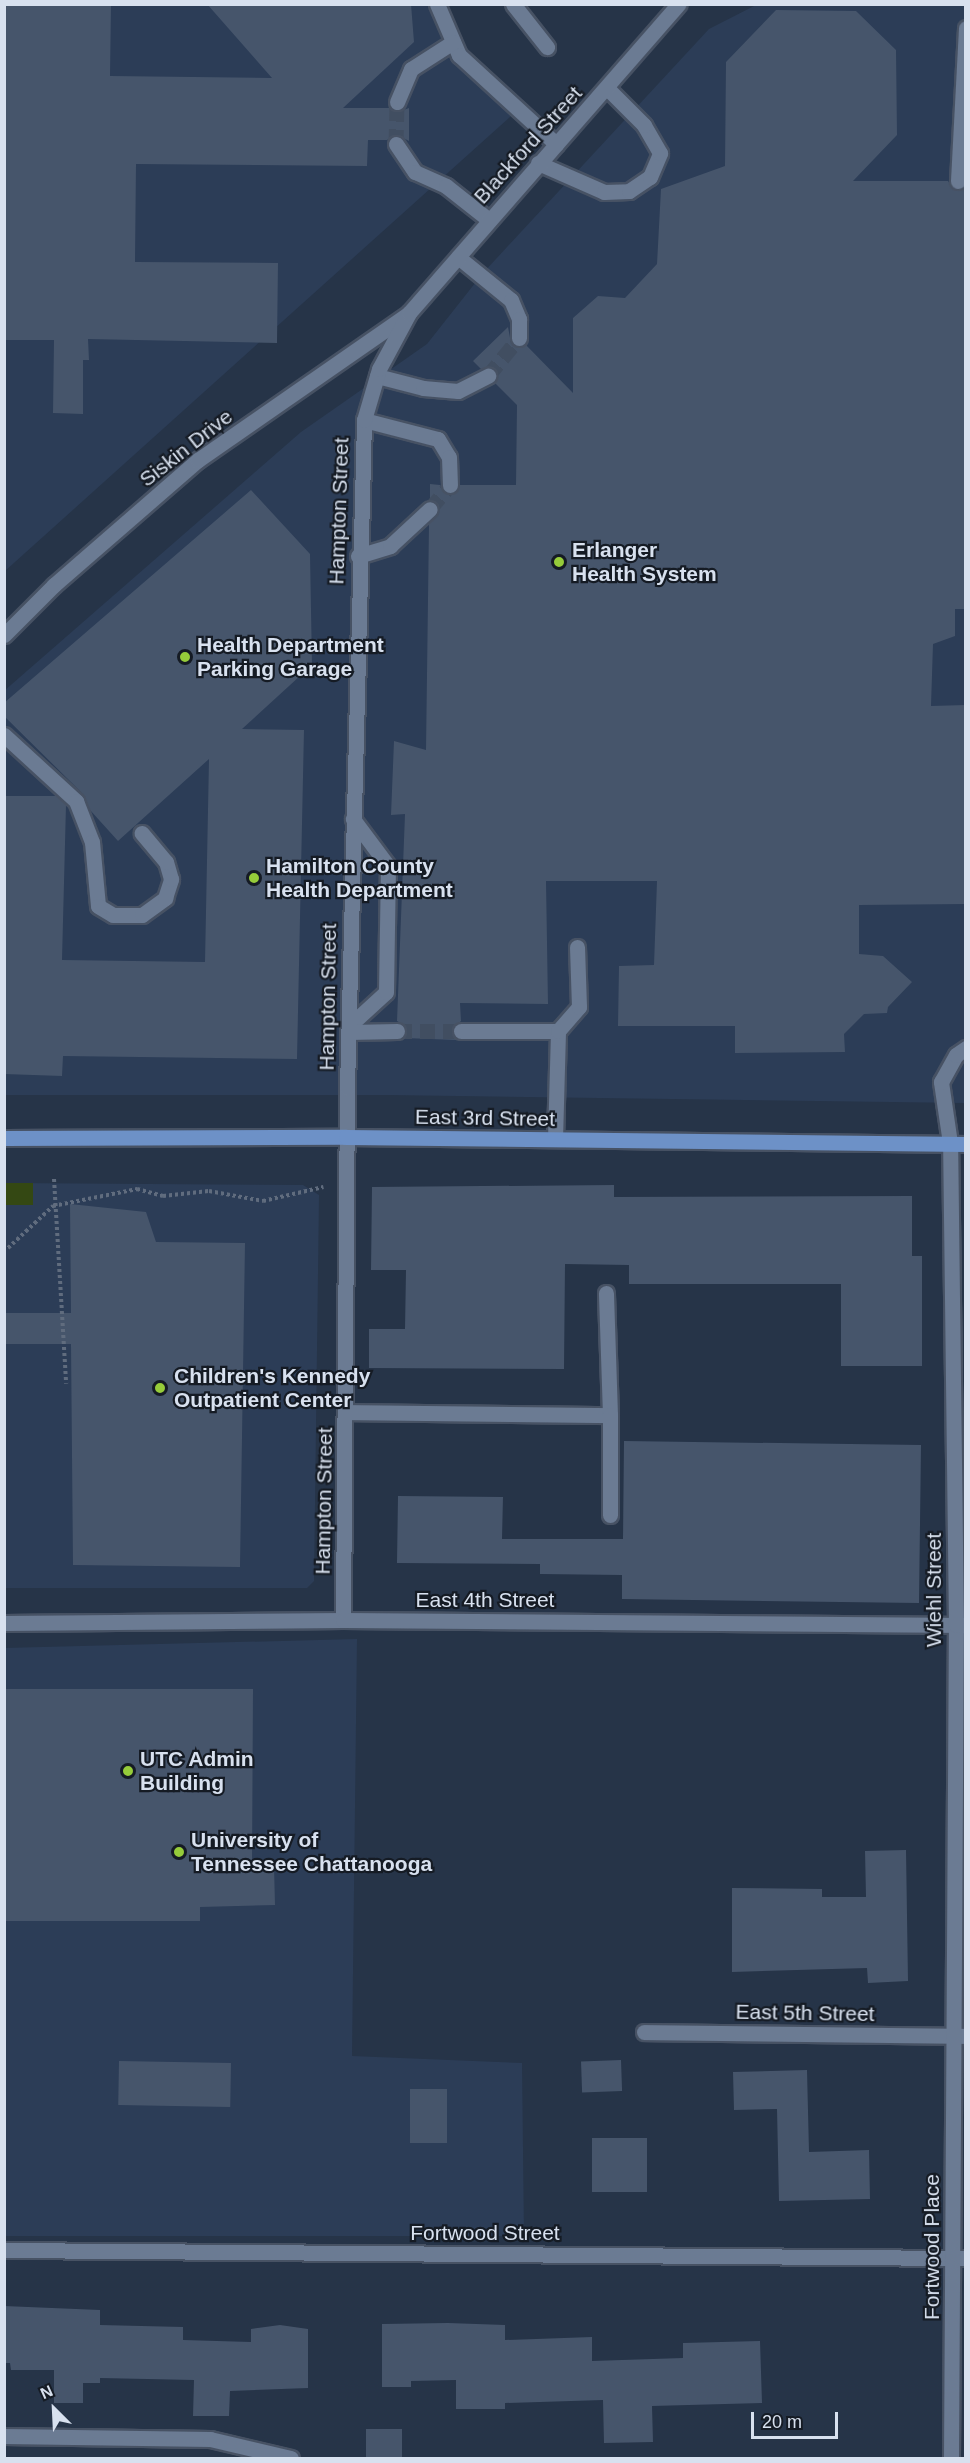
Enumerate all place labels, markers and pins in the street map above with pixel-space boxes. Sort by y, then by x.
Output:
place label: Erlanger Health System [572,537,717,587]
marker: Erlanger Health System [550,553,568,571]
place label: Health Department Parking Garage [197,632,384,682]
marker: Health Department Parking Garage [178,650,192,664]
place label: Hamilton County Health Department [266,853,453,903]
marker: Hamilton County Health Department [247,871,261,885]
place label: Children's Kennedy Outpatient Center [174,1363,370,1413]
marker: Children's Kennedy Outpatient Center [151,1379,169,1397]
place label: UTC Admin Building [140,1746,254,1796]
marker: UTC Admin Building [121,1764,135,1778]
place label: University of Tennessee Chattanooga [191,1827,432,1877]
marker: University of Tennessee Chattanooga [172,1845,186,1859]

